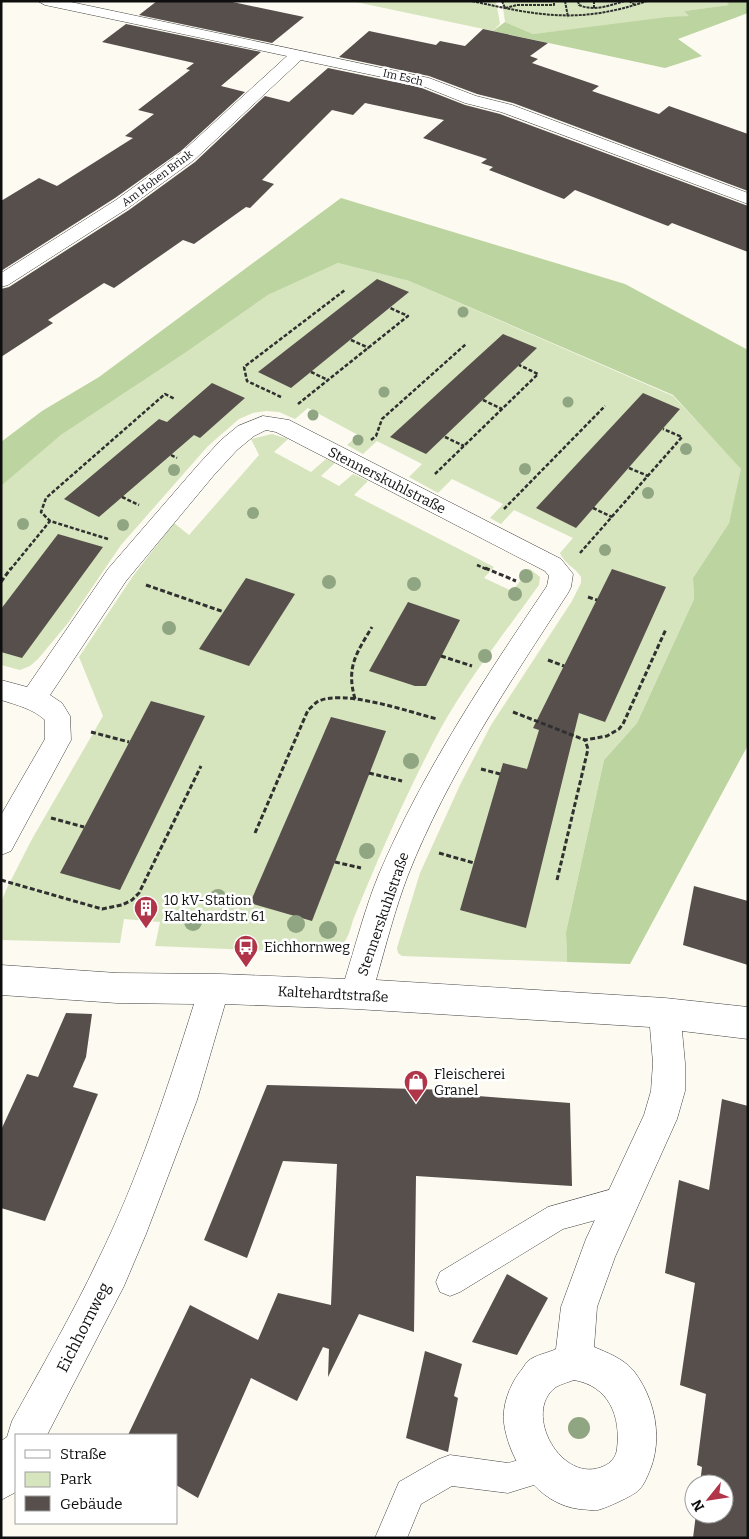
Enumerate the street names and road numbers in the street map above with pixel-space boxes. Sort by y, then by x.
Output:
street label: Im Esch [382,67,424,88]
street label: Am Hohen Brink [119,147,196,209]
street label: Stennerskuhlstraße [325,443,448,517]
street label: Stennerskuhlstraße [354,850,413,978]
street label: Kaltehardtstraße [277,983,389,1006]
street label: Eichhornweg [53,1279,114,1375]

